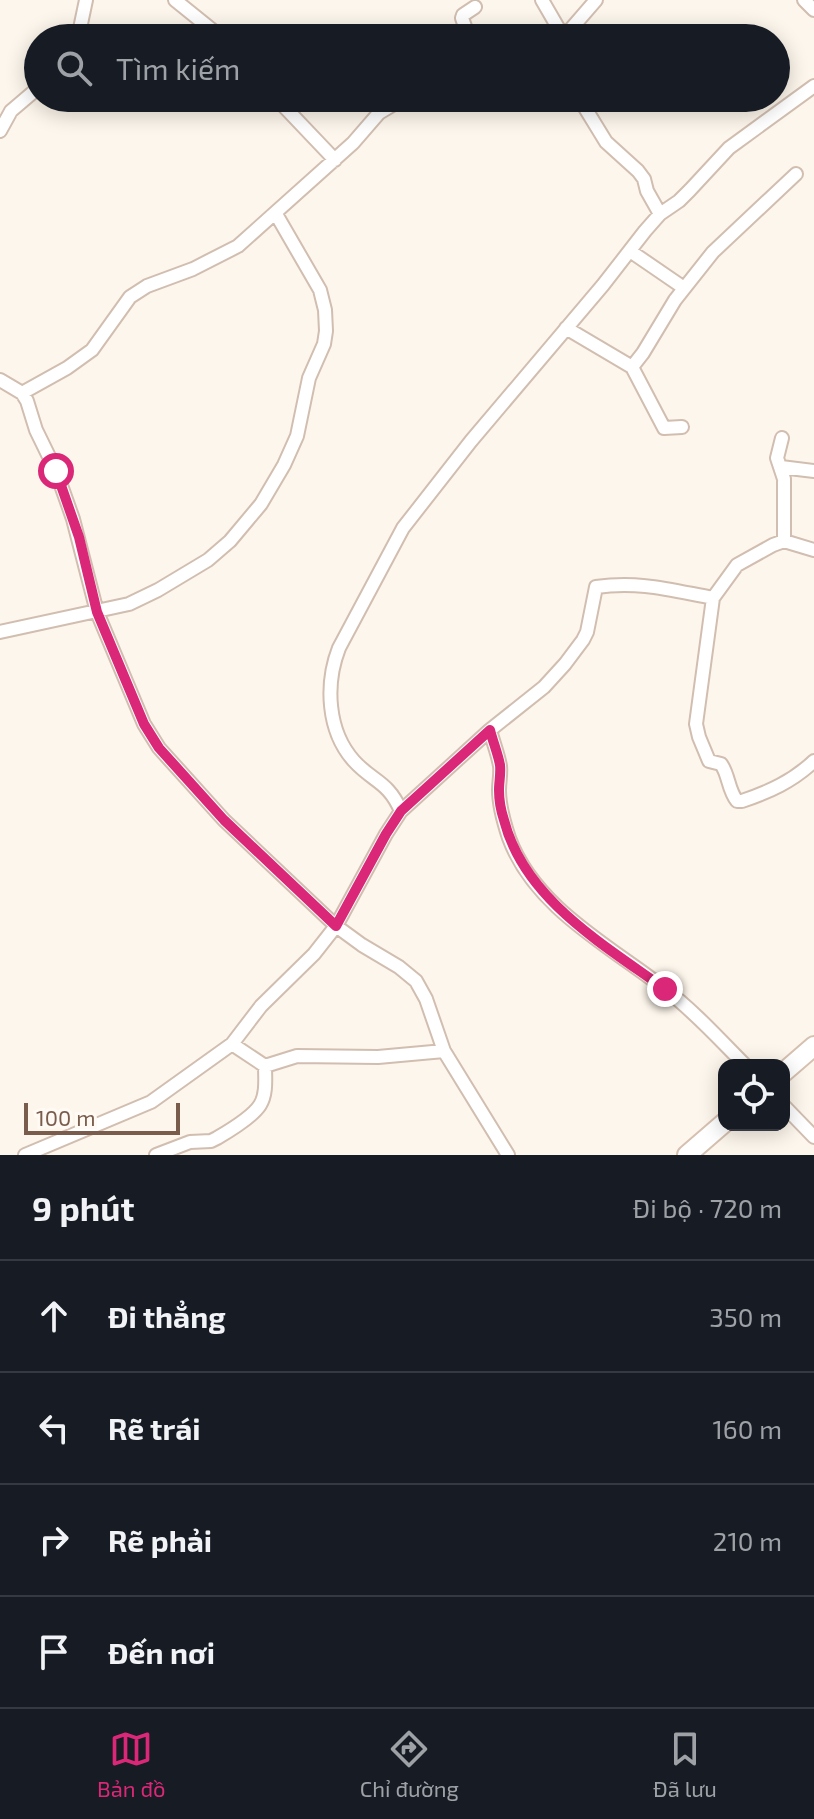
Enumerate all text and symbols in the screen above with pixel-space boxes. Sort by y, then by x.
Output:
search box [24,24,790,112]
icon: search [52,46,96,90]
text: Tìm kiếm [116,50,240,86]
route start [38,453,74,489]
route end [647,971,683,1007]
map controls [718,1059,790,1131]
button: locate [718,1059,790,1131]
scale bar [24,1099,180,1135]
text: 100 m [36,1104,95,1130]
text: 9 phút [32,1187,134,1228]
text: Đi bộ · 720 m [633,1192,782,1223]
icon: ahead [32,1294,76,1338]
text: Đi thẳng [108,1298,226,1334]
text: 350 m [709,1301,782,1332]
icon: left [32,1406,76,1450]
text: Rẽ trái [108,1410,201,1446]
text: 160 m [713,1413,782,1444]
icon: right [32,1518,76,1562]
text: Rẽ phải [108,1522,212,1558]
text: 210 m [713,1525,782,1556]
icon: arrive [32,1630,76,1674]
text: Đến nơi [108,1634,215,1670]
tab: Bản đồ [97,1727,166,1801]
tab: Chỉ đường [360,1727,459,1801]
tab: Đã lưu [653,1727,717,1801]

